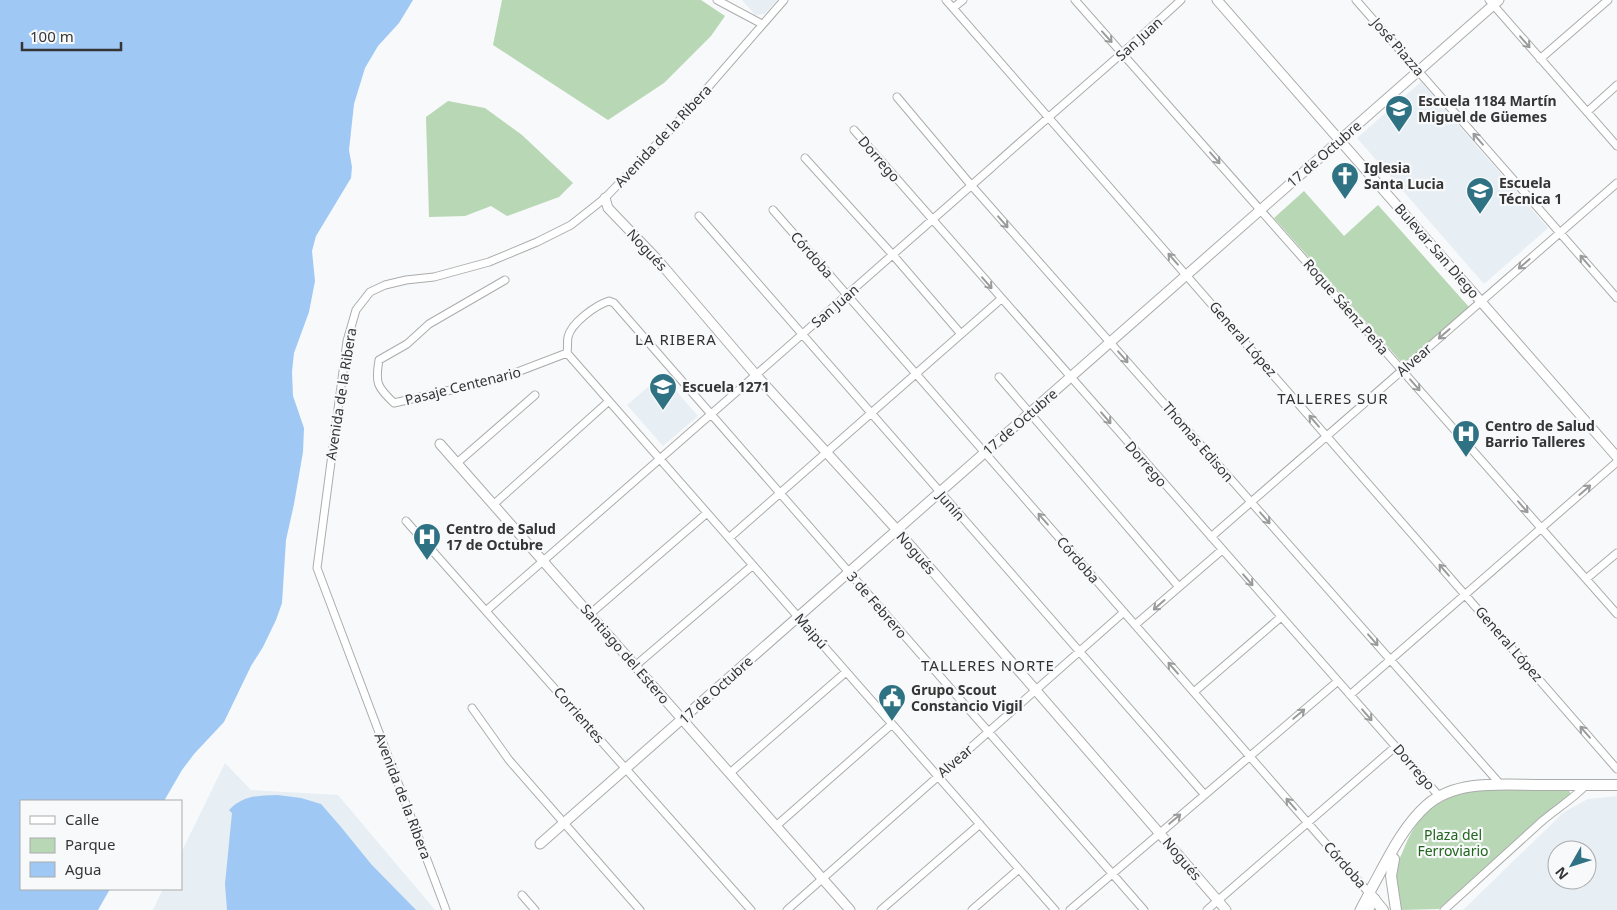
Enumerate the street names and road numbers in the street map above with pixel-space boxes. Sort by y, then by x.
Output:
street label: José Piazza [1366,12,1429,80]
street label: San Juan [1111,13,1166,65]
street label: Avenida de la Ribera [610,80,715,191]
street label: 17 de Octubre [1282,116,1365,191]
street label: Dorrego [854,132,905,186]
street label: Bulevar San Diego [1391,199,1484,302]
street label: Nogués [623,225,672,275]
street label: Córdoba [787,227,838,282]
street label: Roque Sáenz Peña [1299,255,1393,359]
street label: San Juan [807,280,862,331]
street label: General López [1205,297,1282,381]
street label: Avenida de la Ribera [321,326,360,461]
street label: Alvear [1392,339,1436,380]
street label: Pasaje Centenario [403,362,523,409]
street label: 17 de Octubre [978,384,1061,459]
street label: Thomas Edison [1158,398,1238,486]
street label: Dorrego [1121,437,1172,491]
street label: Junín [932,485,970,525]
street label: Nogués [892,527,940,578]
street label: Córdoba [1053,532,1104,587]
street label: 3 de Febrero [843,567,912,642]
street label: Santiago del Estero [577,600,674,708]
street label: General López [1471,602,1548,686]
street label: Maipú [791,609,832,653]
street label: 17 de Octubre [675,651,757,728]
street label: Corrientes [550,683,609,747]
street label: Avenida de la Ribera [371,730,436,862]
street label: Alvear [933,740,977,781]
street label: Dorrego [1389,740,1440,794]
street label: Nogués [1159,833,1206,885]
street label: Córdoba [1320,837,1371,892]

